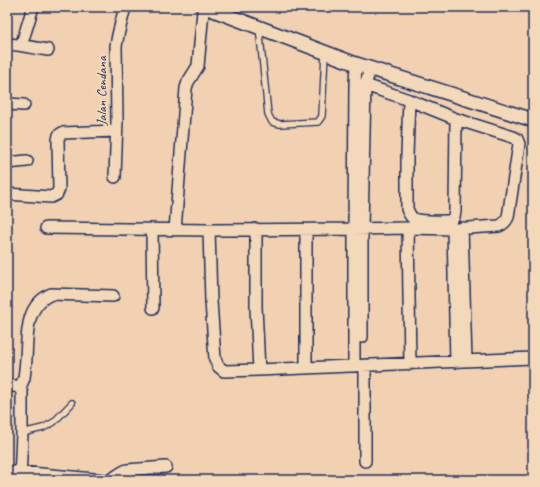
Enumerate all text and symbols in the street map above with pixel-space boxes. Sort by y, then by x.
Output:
street label: Jalan Cendana [93,55,110,127]

